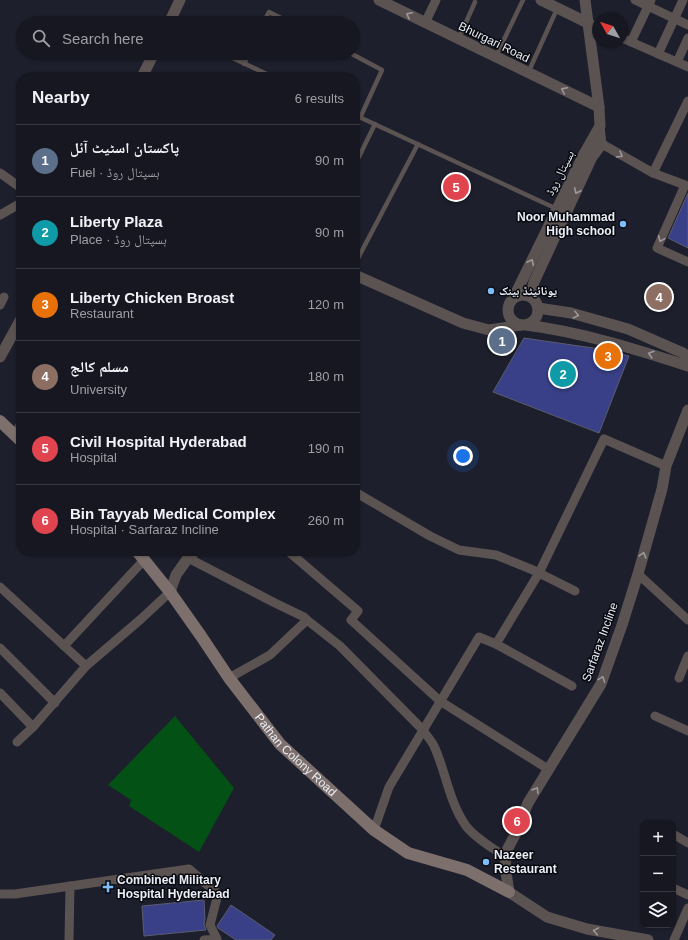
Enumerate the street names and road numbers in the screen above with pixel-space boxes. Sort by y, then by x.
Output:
street label: Bhurgari Road [456,19,532,65]
street label: ہسپتال روڈ [543,148,577,198]
street label: Sarfaraz Incline [579,600,621,684]
street label: Pathan Colony Road [252,711,339,799]

